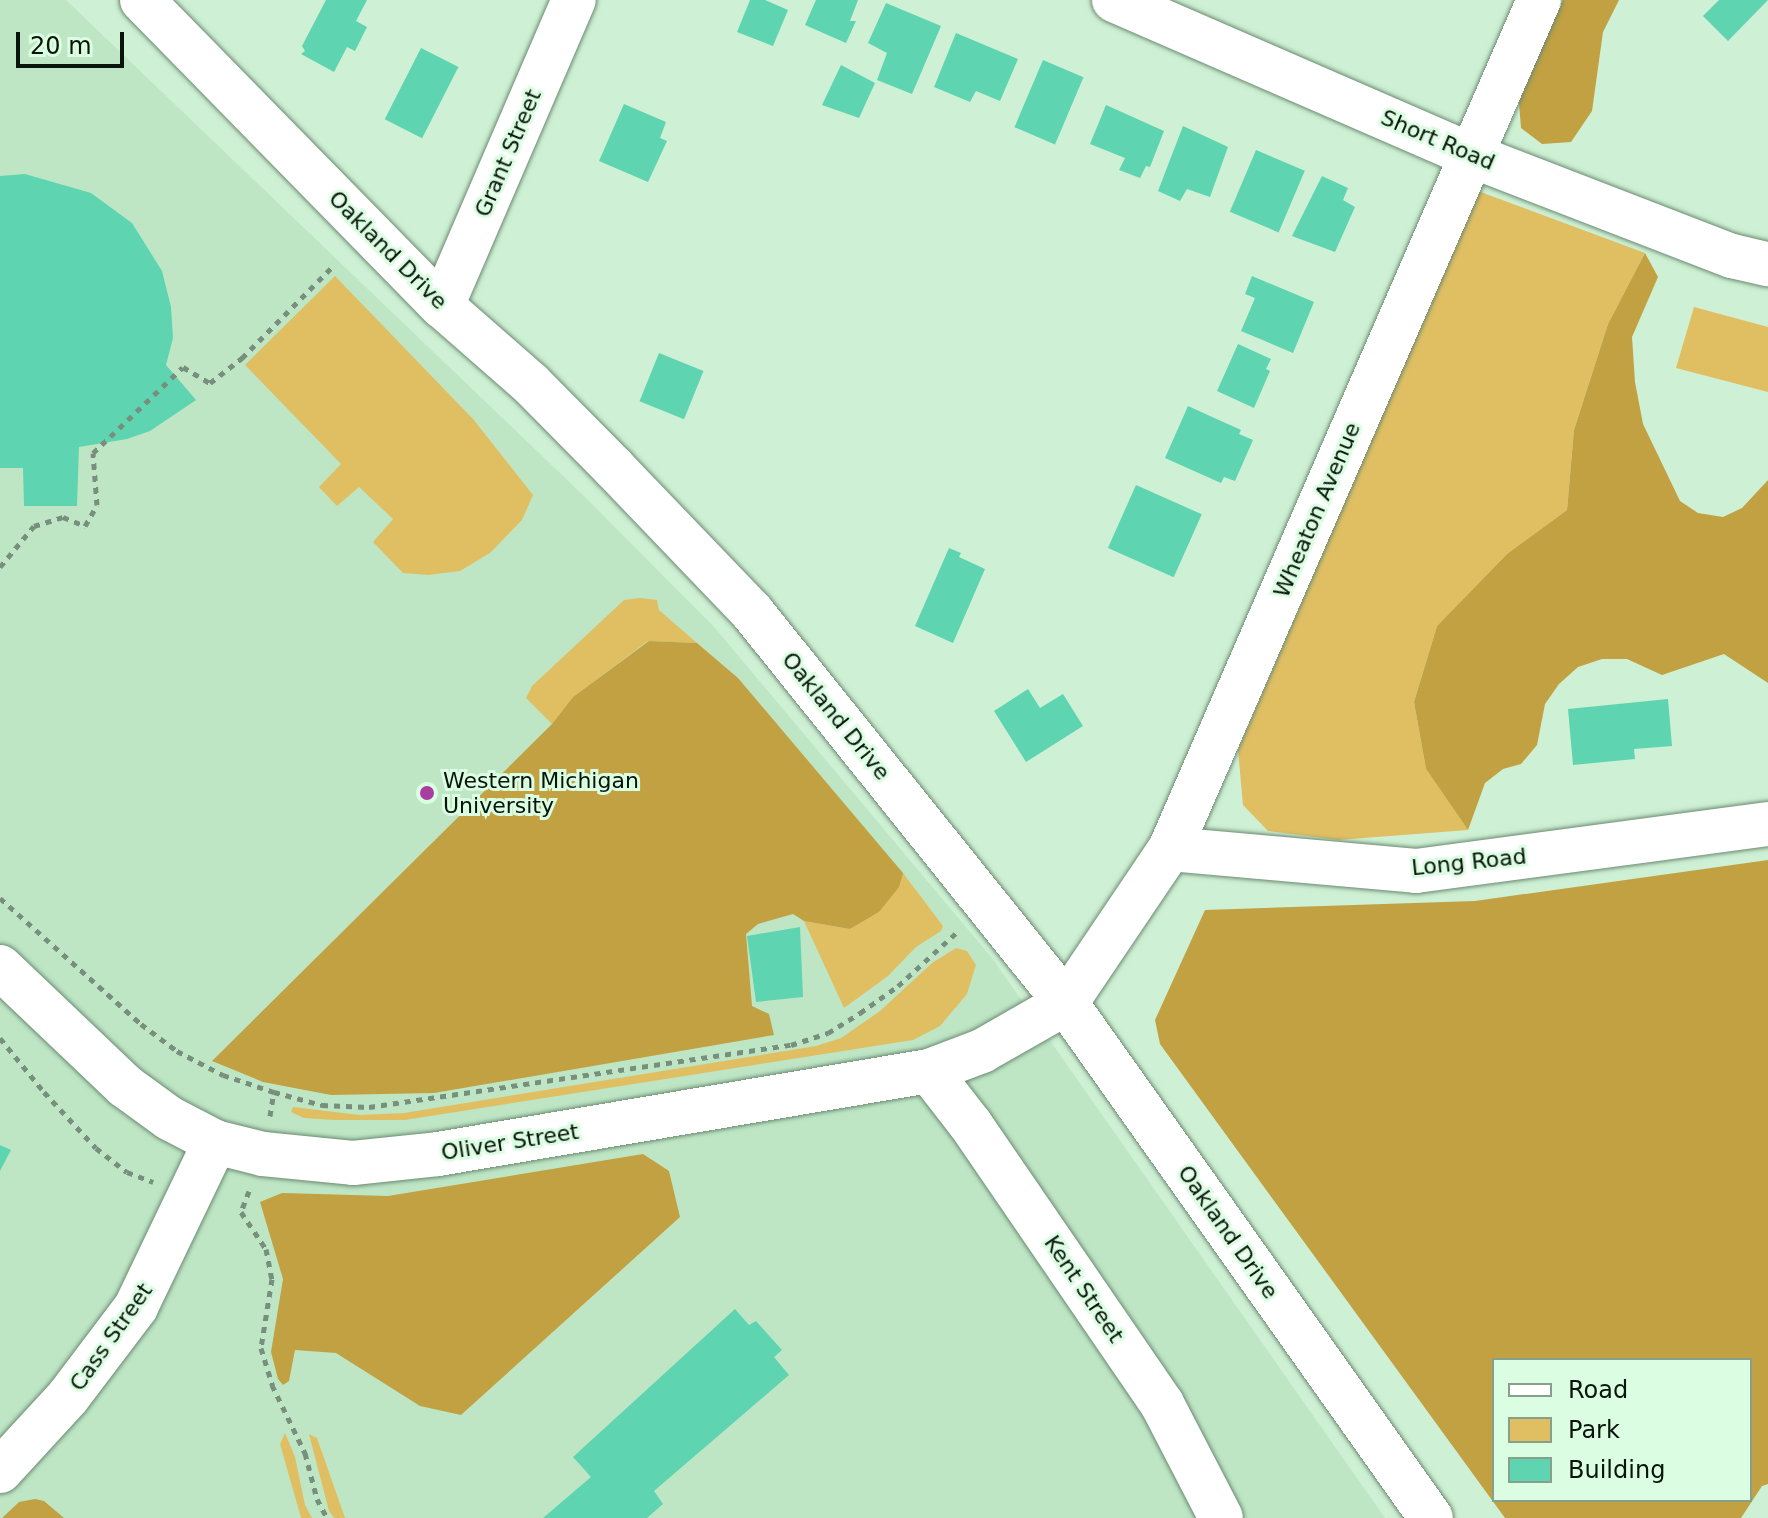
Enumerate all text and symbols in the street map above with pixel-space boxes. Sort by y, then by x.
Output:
scale bar [20,16,128,66]
text: 20 m [30,32,92,60]
street label: Grant Street [469,85,547,221]
street label: Short Road [1377,104,1499,176]
street label: Oakland Drive [323,185,453,315]
street label: Wheaton Avenue [1268,419,1366,601]
street label: Oakland Drive [776,647,896,785]
place label: Western Michigan University [443,767,639,818]
marker: Western Michigan University [418,784,436,802]
street label: Long Road [1410,843,1528,881]
street label: Oliver Street [439,1118,581,1166]
street label: Oakland Drive [1172,1160,1284,1304]
street label: Kent Street [1039,1231,1129,1347]
street label: Cass Street [64,1278,158,1396]
legend [1492,1358,1752,1502]
text: Road [1568,1376,1628,1404]
text: Park [1568,1416,1620,1444]
text: Building [1568,1456,1665,1484]

